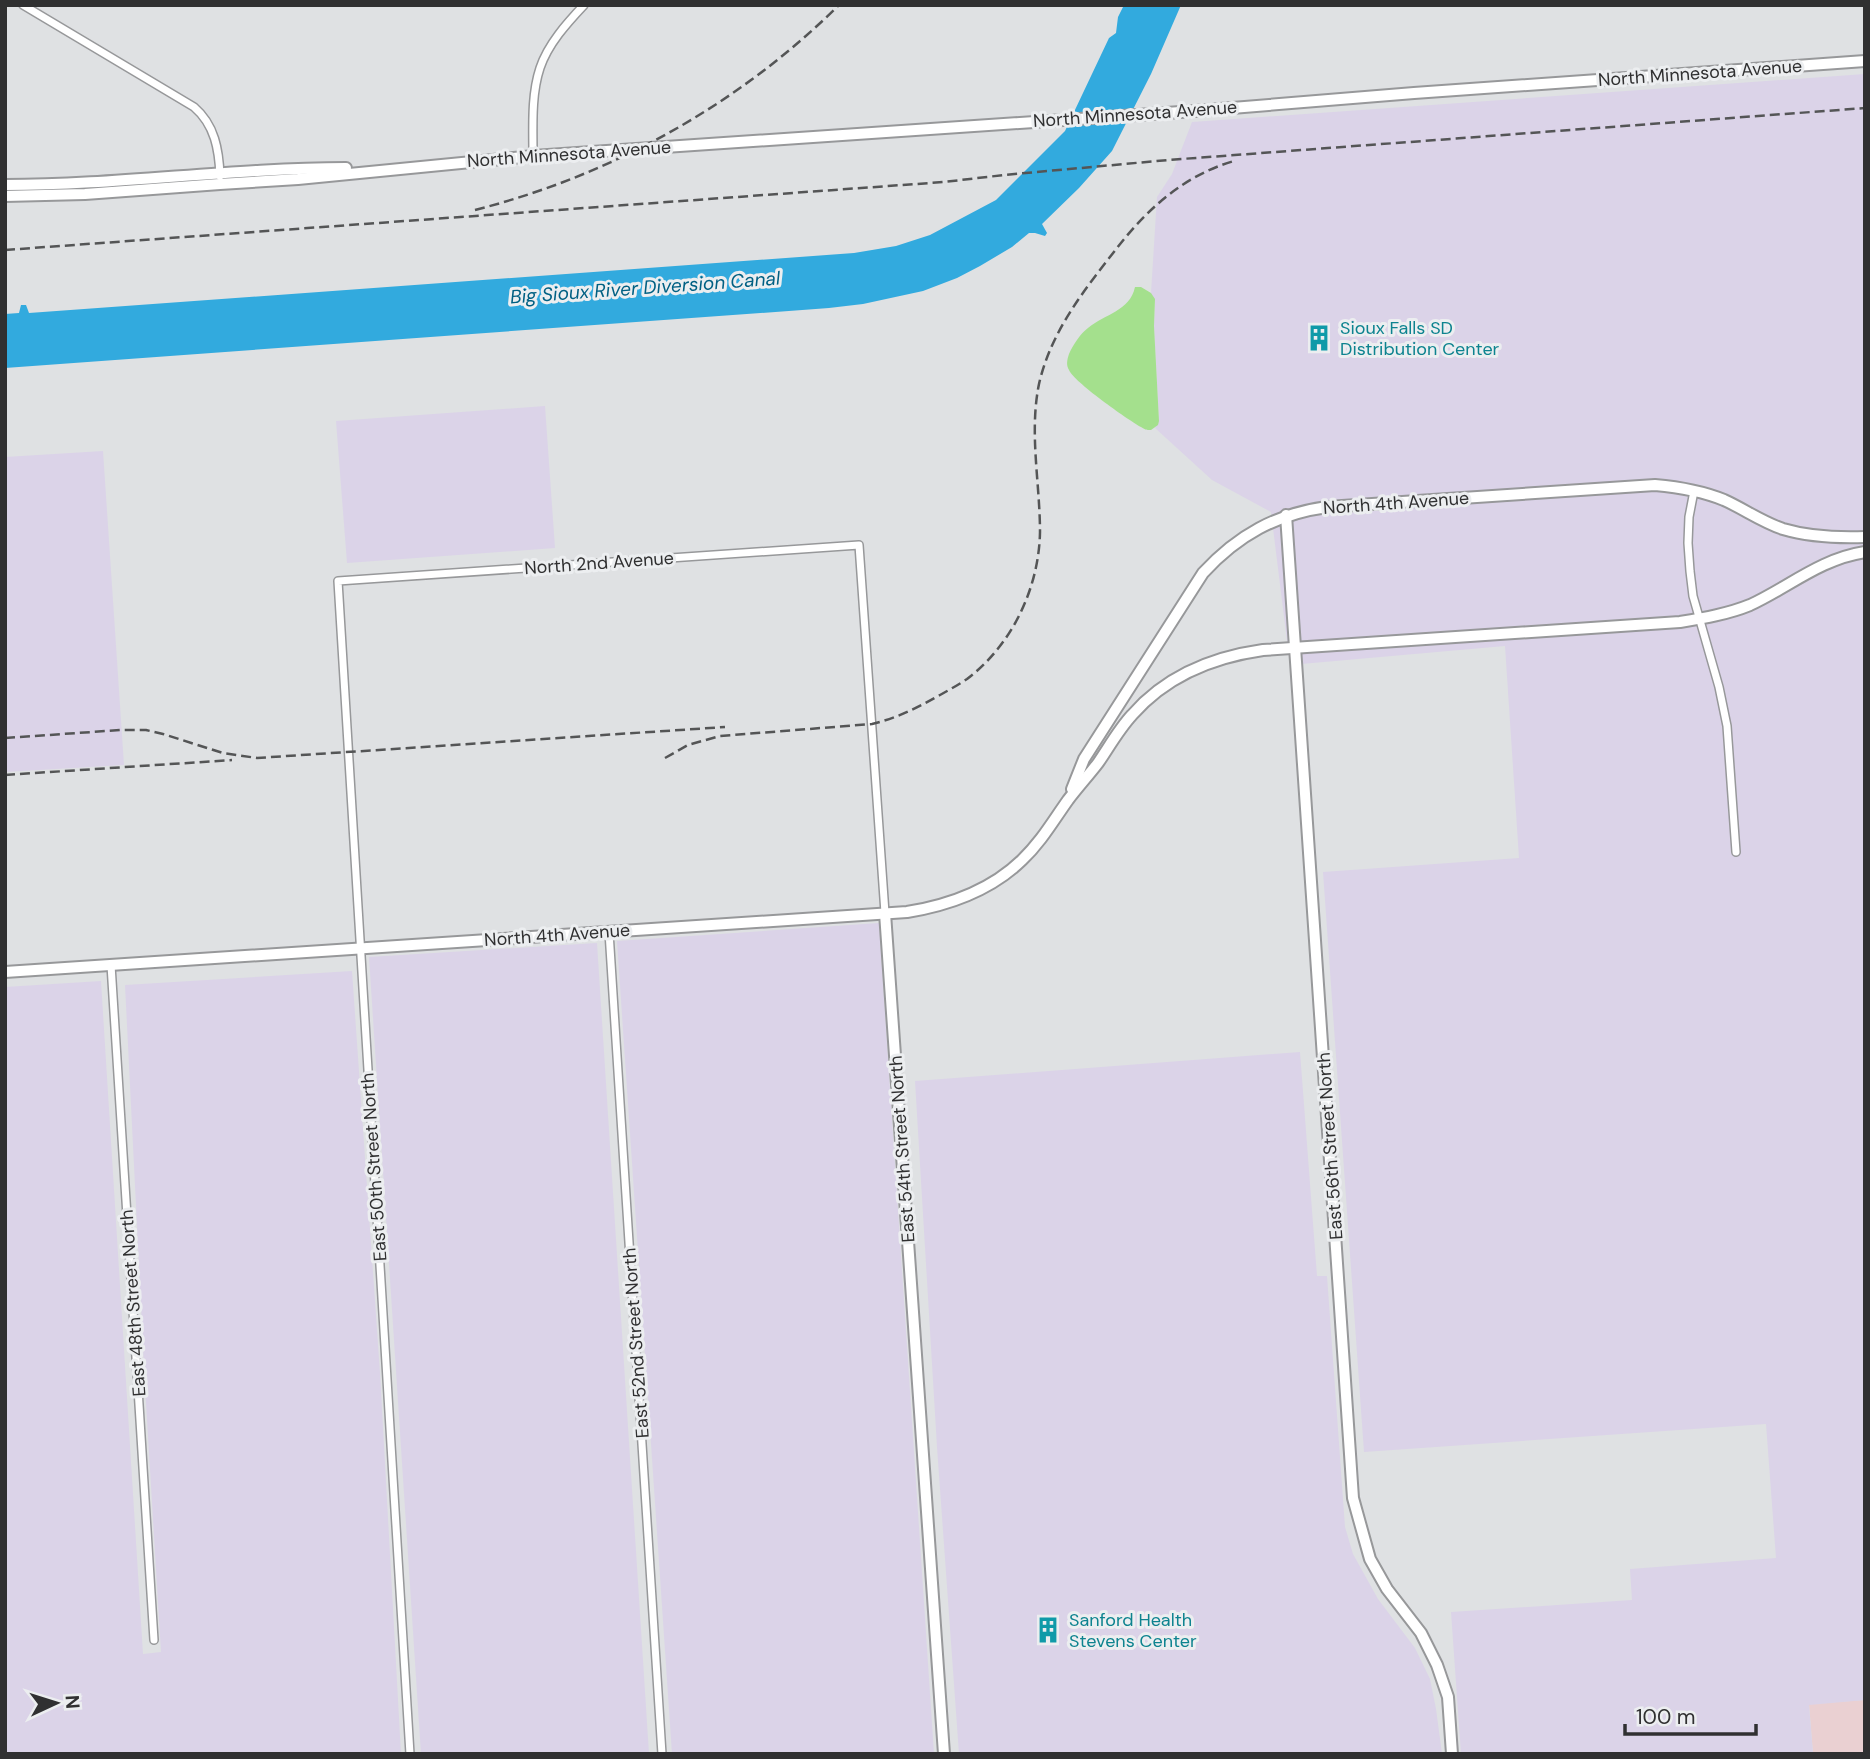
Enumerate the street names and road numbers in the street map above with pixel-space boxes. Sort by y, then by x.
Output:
street label: North Minnesota Avenue [1597,54,1803,92]
street label: North Minnesota Avenue [1032,95,1238,133]
street label: North Minnesota Avenue [466,135,672,173]
street label: North 4th Avenue [1322,486,1470,520]
street label: North 2nd Avenue [523,546,675,580]
street label: North 4th Avenue [483,918,631,952]
street label: East 56th Street North [1311,1051,1349,1241]
street label: East 54th Street North [883,1055,921,1243]
street label: East 50th Street North [355,1072,393,1262]
street label: East 48th Street North [114,1209,152,1397]
street label: East 52nd Street North [617,1247,655,1439]

